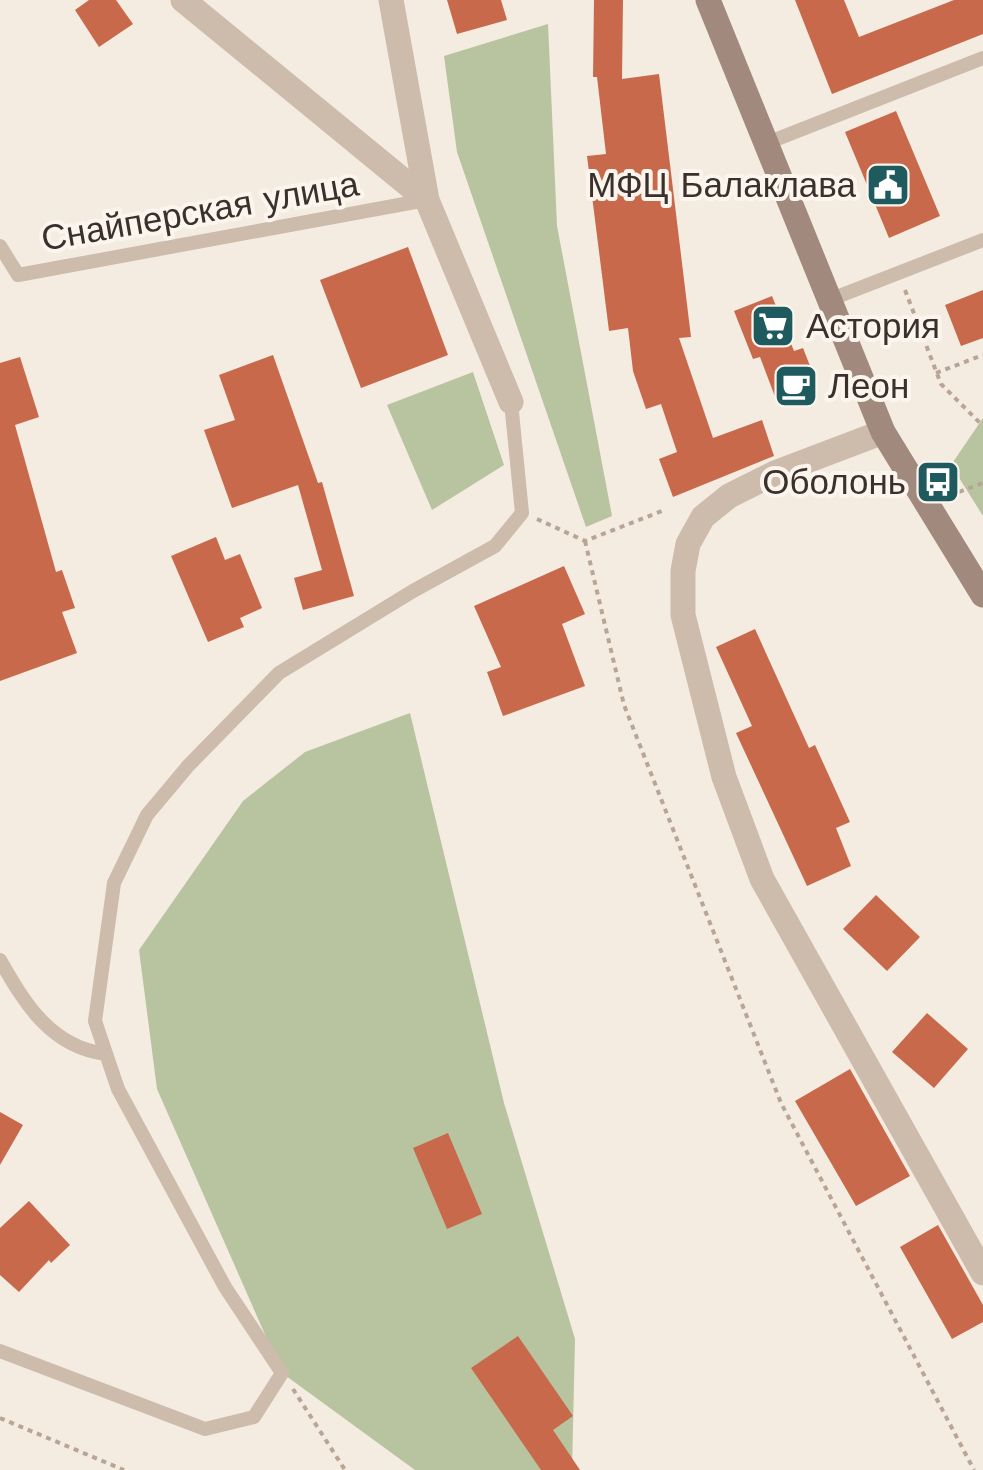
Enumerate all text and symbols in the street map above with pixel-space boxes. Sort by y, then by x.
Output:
street label: Снайперская улица [38,162,363,260]
public building icon: МФЦ Балаклава [865,162,911,208]
place label: МФЦ Балаклава [587,164,857,206]
supermarket icon: Астория [750,303,796,349]
place label: Астория [806,305,940,347]
cafe icon: Леон [773,363,819,409]
place label: Леон [828,365,909,407]
bus stop icon: Оболонь [915,459,961,505]
place label: Оболонь [762,461,906,503]

